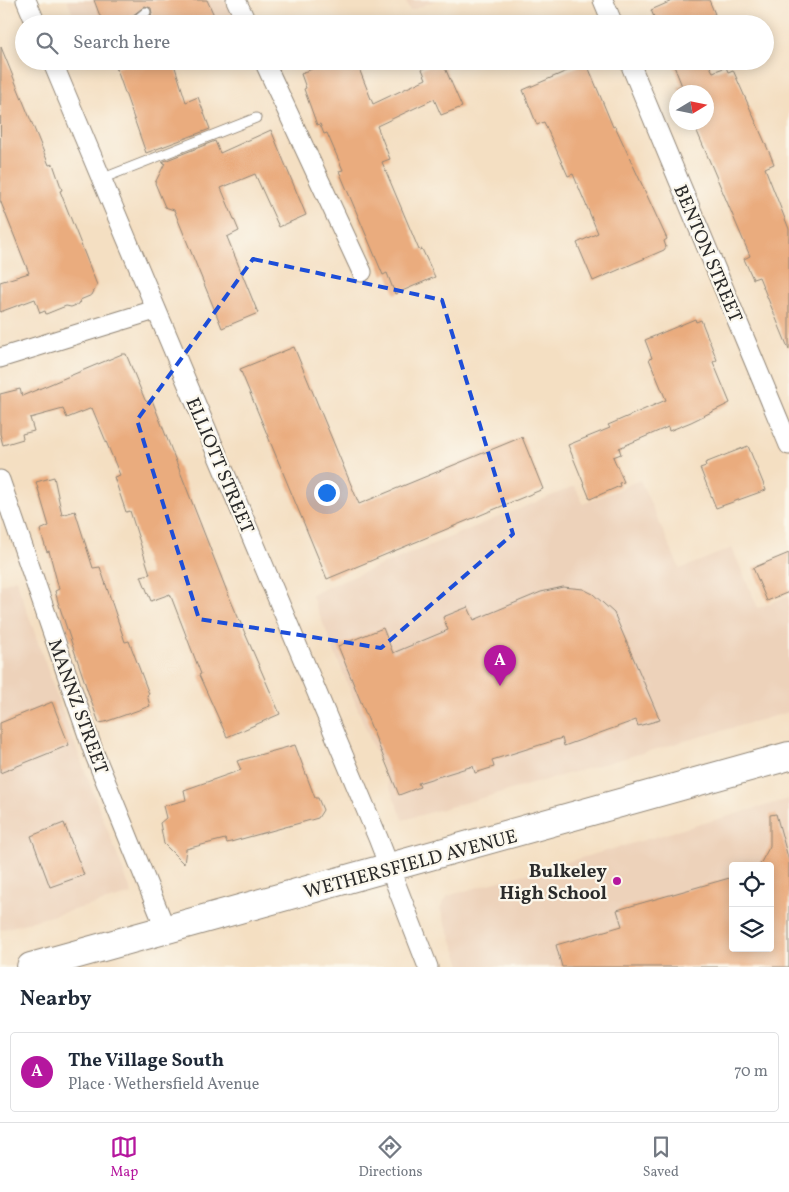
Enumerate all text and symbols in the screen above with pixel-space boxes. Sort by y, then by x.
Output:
search box [15,15,774,70]
icon: search [33,29,61,57]
text: Search here [73,30,170,56]
north arrow [669,85,714,130]
street label: BENTON STREET [666,181,748,327]
street label: ELLIOTT STREET [179,394,260,538]
your location [314,480,340,506]
street label: MANNZ STREET [41,636,114,778]
pin: A [484,645,516,686]
street label: WETHERSFIELD AVENUE [301,824,520,906]
place label: Bulkeley High School [499,859,607,907]
map controls [729,862,774,952]
button: locate [729,862,774,907]
marker: Bulkeley High School [611,875,623,887]
button: layers [729,907,774,952]
text: Nearby [20,985,91,1014]
text: The Village South [68,1048,224,1074]
text: A [31,1061,43,1083]
text: 70 m [734,1061,768,1083]
text: Place · Wethersfield Avenue [68,1074,259,1096]
tab: Map [110,1133,138,1182]
tab: Directions [358,1133,423,1182]
tab: Saved [643,1133,679,1182]

